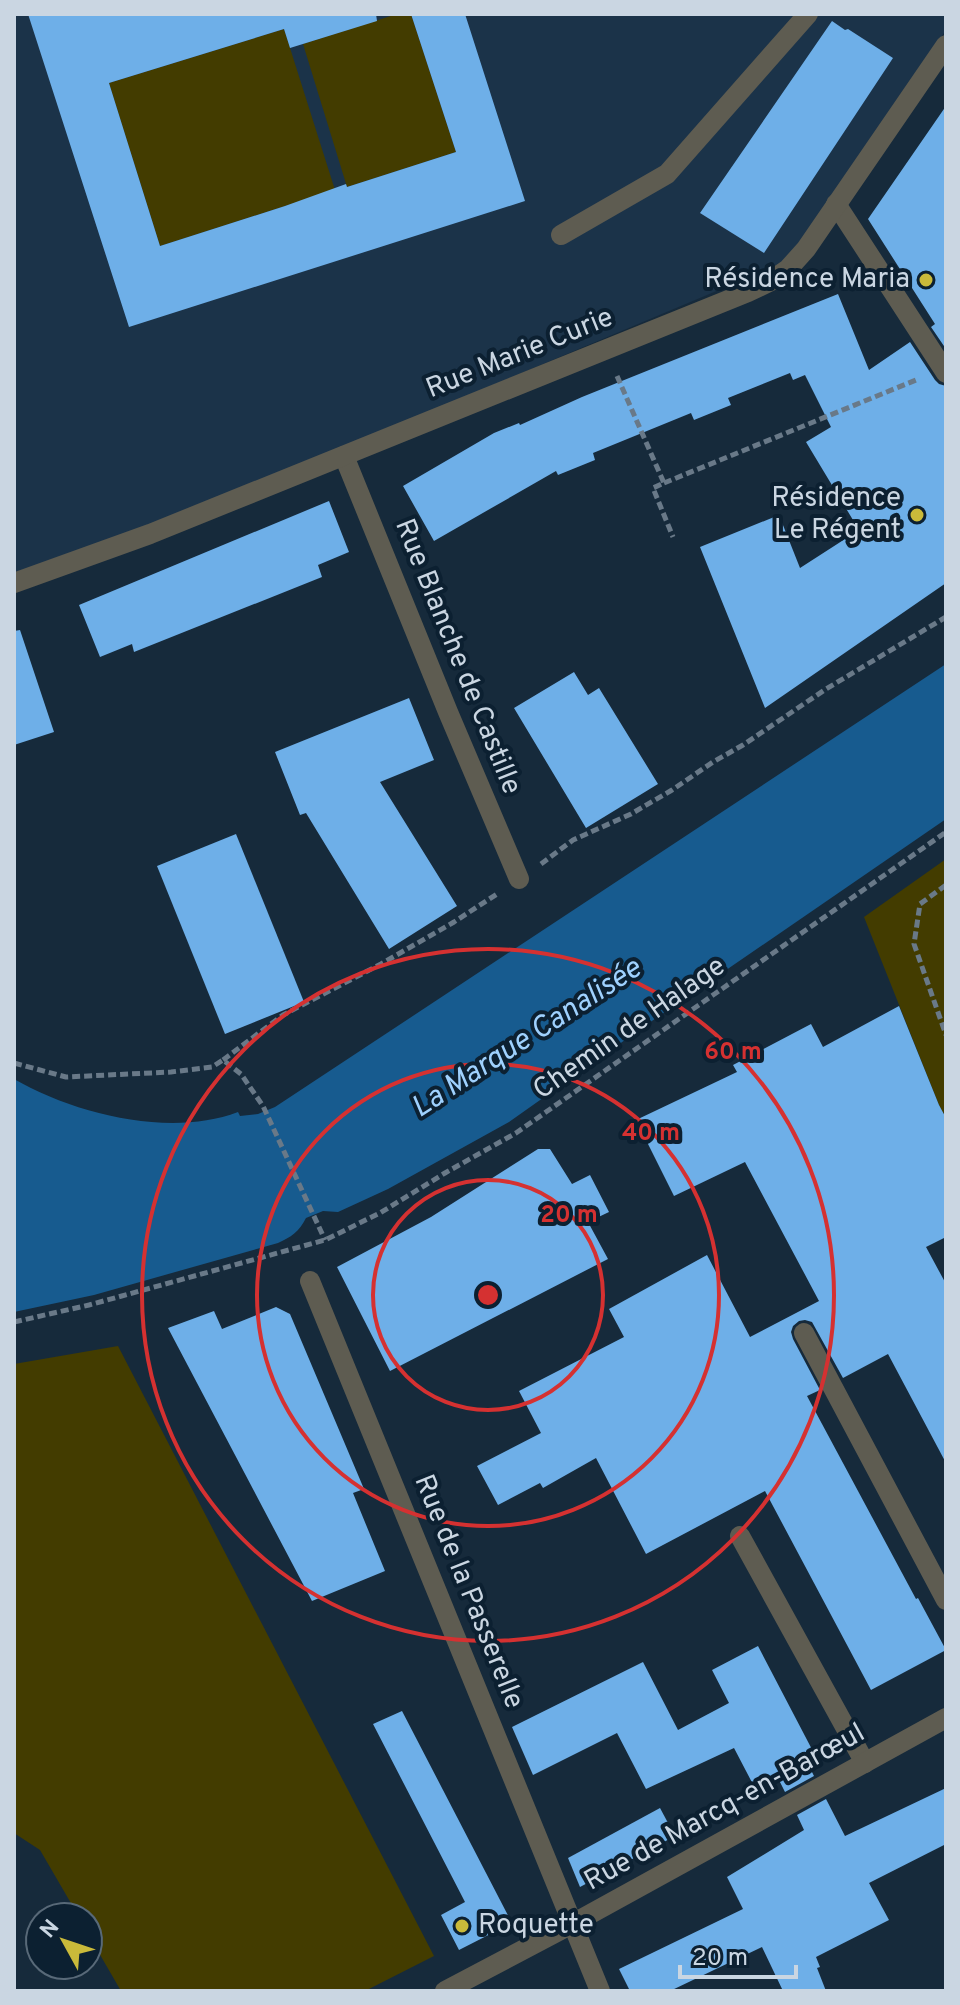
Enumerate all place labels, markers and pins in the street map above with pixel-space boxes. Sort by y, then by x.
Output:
place label: Résidence Maria [704,262,910,298]
marker: Résidence Maria [917,271,935,289]
place label: Résidence Le Régent [771,481,901,549]
marker: Résidence Le Régent [908,506,926,524]
centre of rings [474,1281,502,1309]
place label: Roquette [478,1908,594,1944]
marker: Roquette [453,1917,471,1935]

